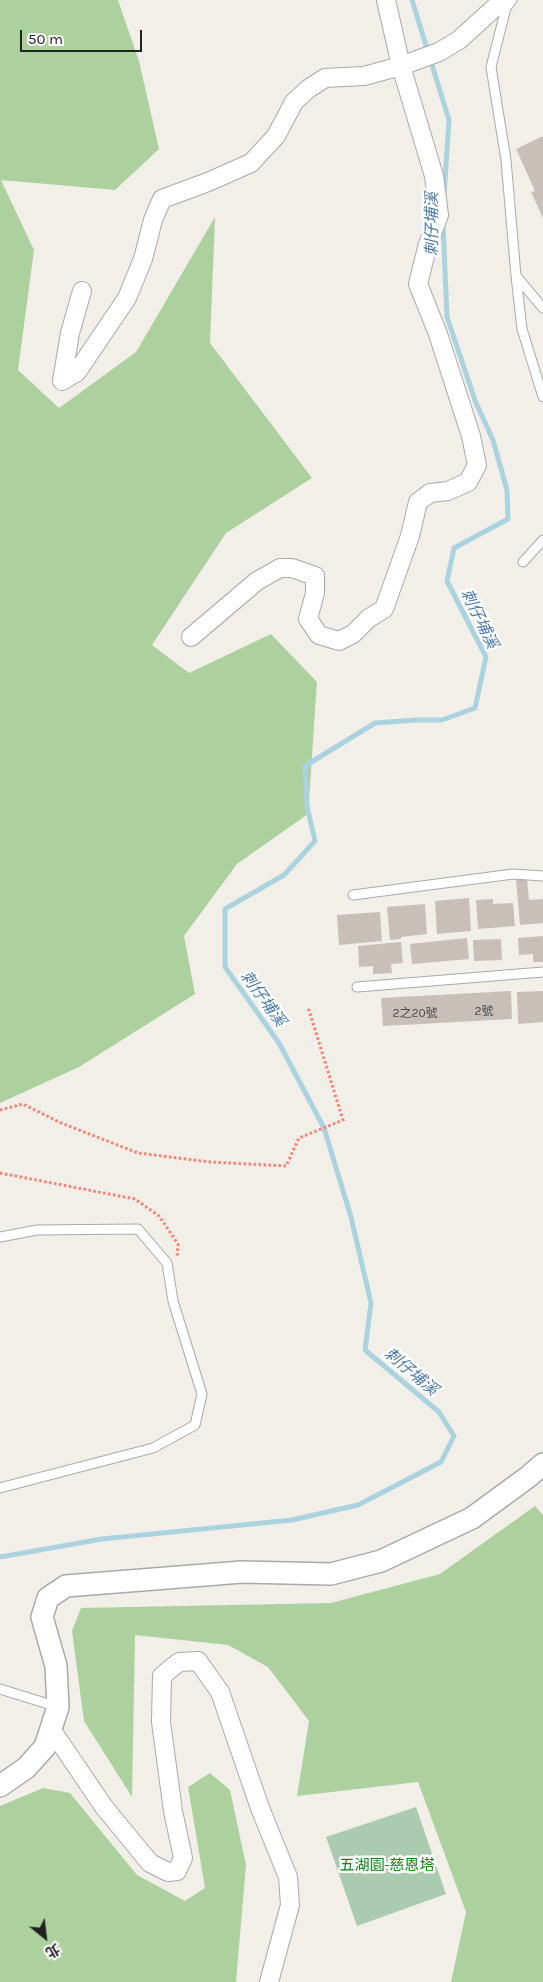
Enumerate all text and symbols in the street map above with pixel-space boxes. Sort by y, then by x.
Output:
scale bar [22,20,145,52]
text: 50 m [28,30,63,48]
water label: 刺仔埔溪 [422,192,442,256]
water label: 刺仔埔溪 [456,586,502,652]
water label: 刺仔埔溪 [236,967,290,1031]
house number: 2號 [475,1005,493,1019]
house number: 2之20號 [392,1007,438,1021]
water label: 刺仔埔溪 [380,1344,442,1400]
park label: 五湖園-慈恩塔 [339,1857,435,1875]
north arrow [20,1912,70,1962]
text: 北 [42,1940,63,1961]

